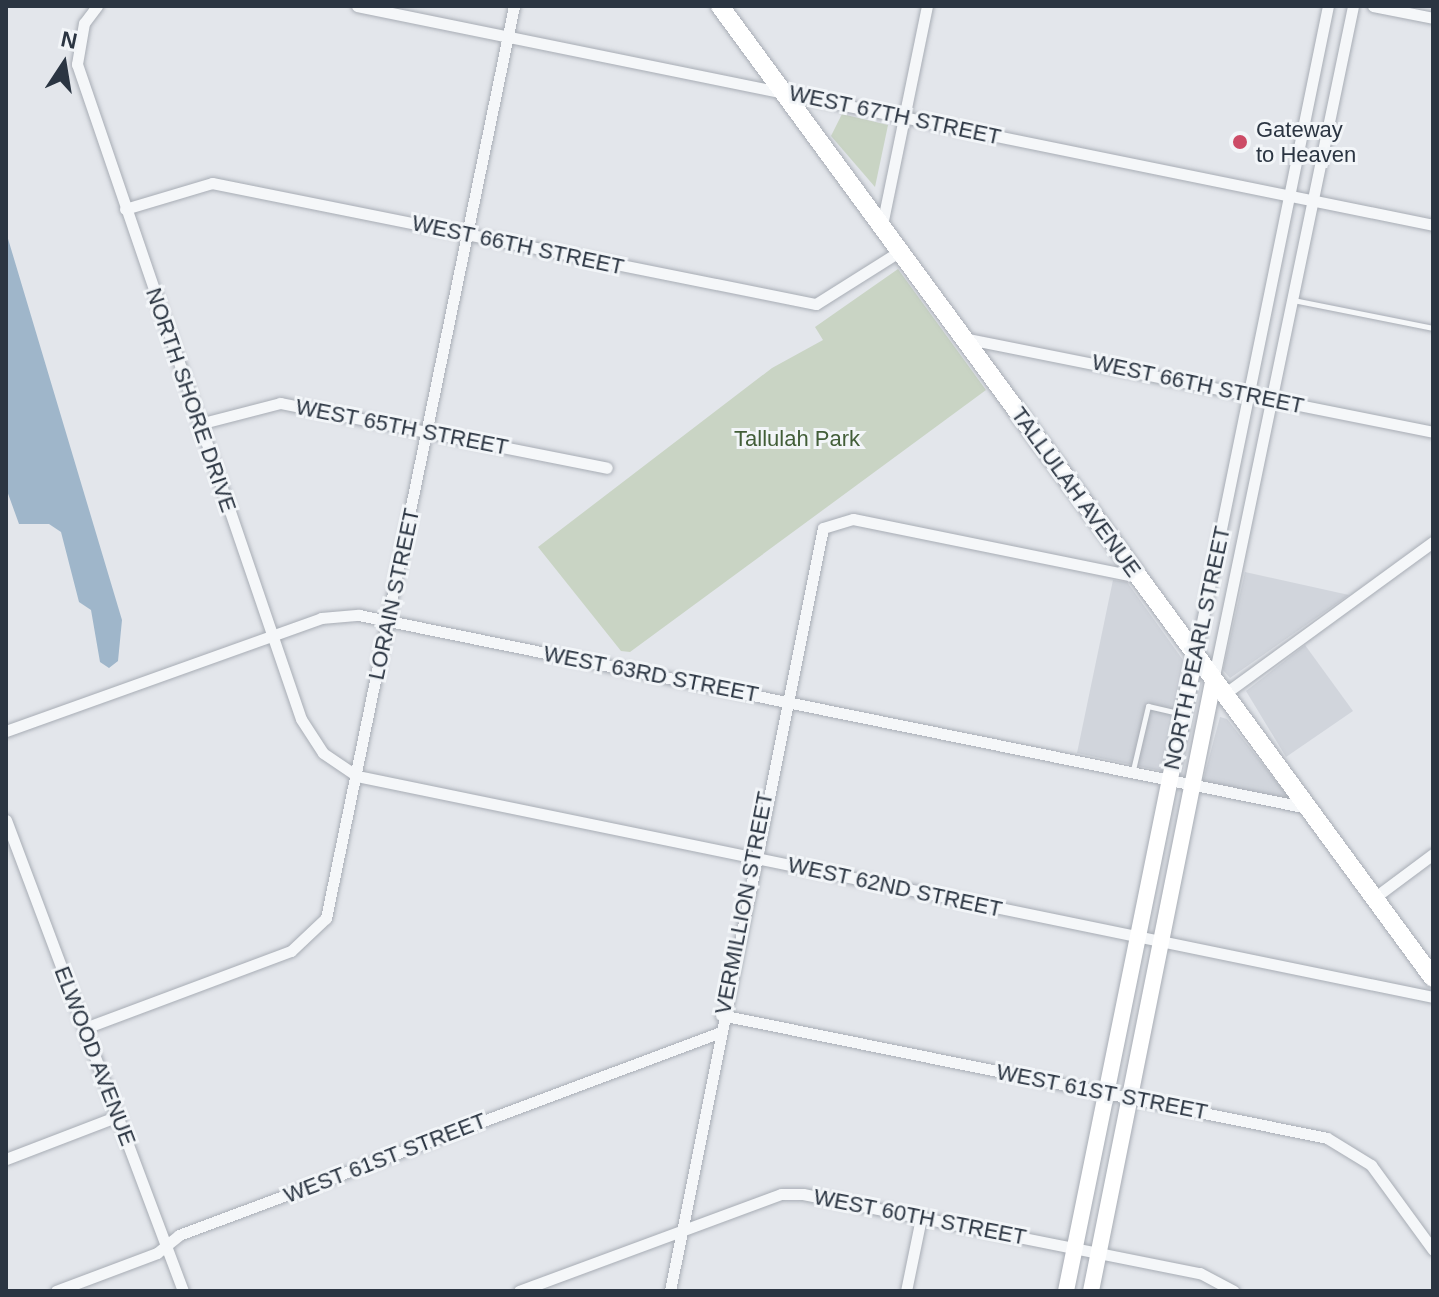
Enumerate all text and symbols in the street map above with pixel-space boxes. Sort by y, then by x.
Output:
north arrow [24,24,104,104]
text: N [59,26,79,54]
street label: WEST 67TH STREET [786,80,1004,150]
place label: Gateway to Heaven [1256,116,1356,168]
marker: Gateway to Heaven [1231,133,1249,151]
street label: WEST 66TH STREET [409,210,627,280]
street label: NORTH SHORE DRIVE [140,284,242,516]
street label: WEST 66TH STREET [1089,349,1307,419]
street label: WEST 65TH STREET [293,393,511,461]
street label: TALLULAH AVENUE [1005,401,1147,583]
park label: Tallulah Park [734,426,860,452]
street label: LORAIN STREET [363,506,425,682]
street label: NORTH PEARL STREET [1158,523,1236,773]
street label: WEST 63RD STREET [541,640,761,708]
street label: VERMILLION STREET [709,789,779,1017]
street label: WEST 62ND STREET [785,851,1005,923]
street label: ELWOOD AVENUE [48,962,142,1150]
street label: WEST 61ST STREET [994,1059,1210,1125]
street label: WEST 61ST STREET [280,1107,490,1209]
street label: WEST 60TH STREET [811,1183,1029,1251]

